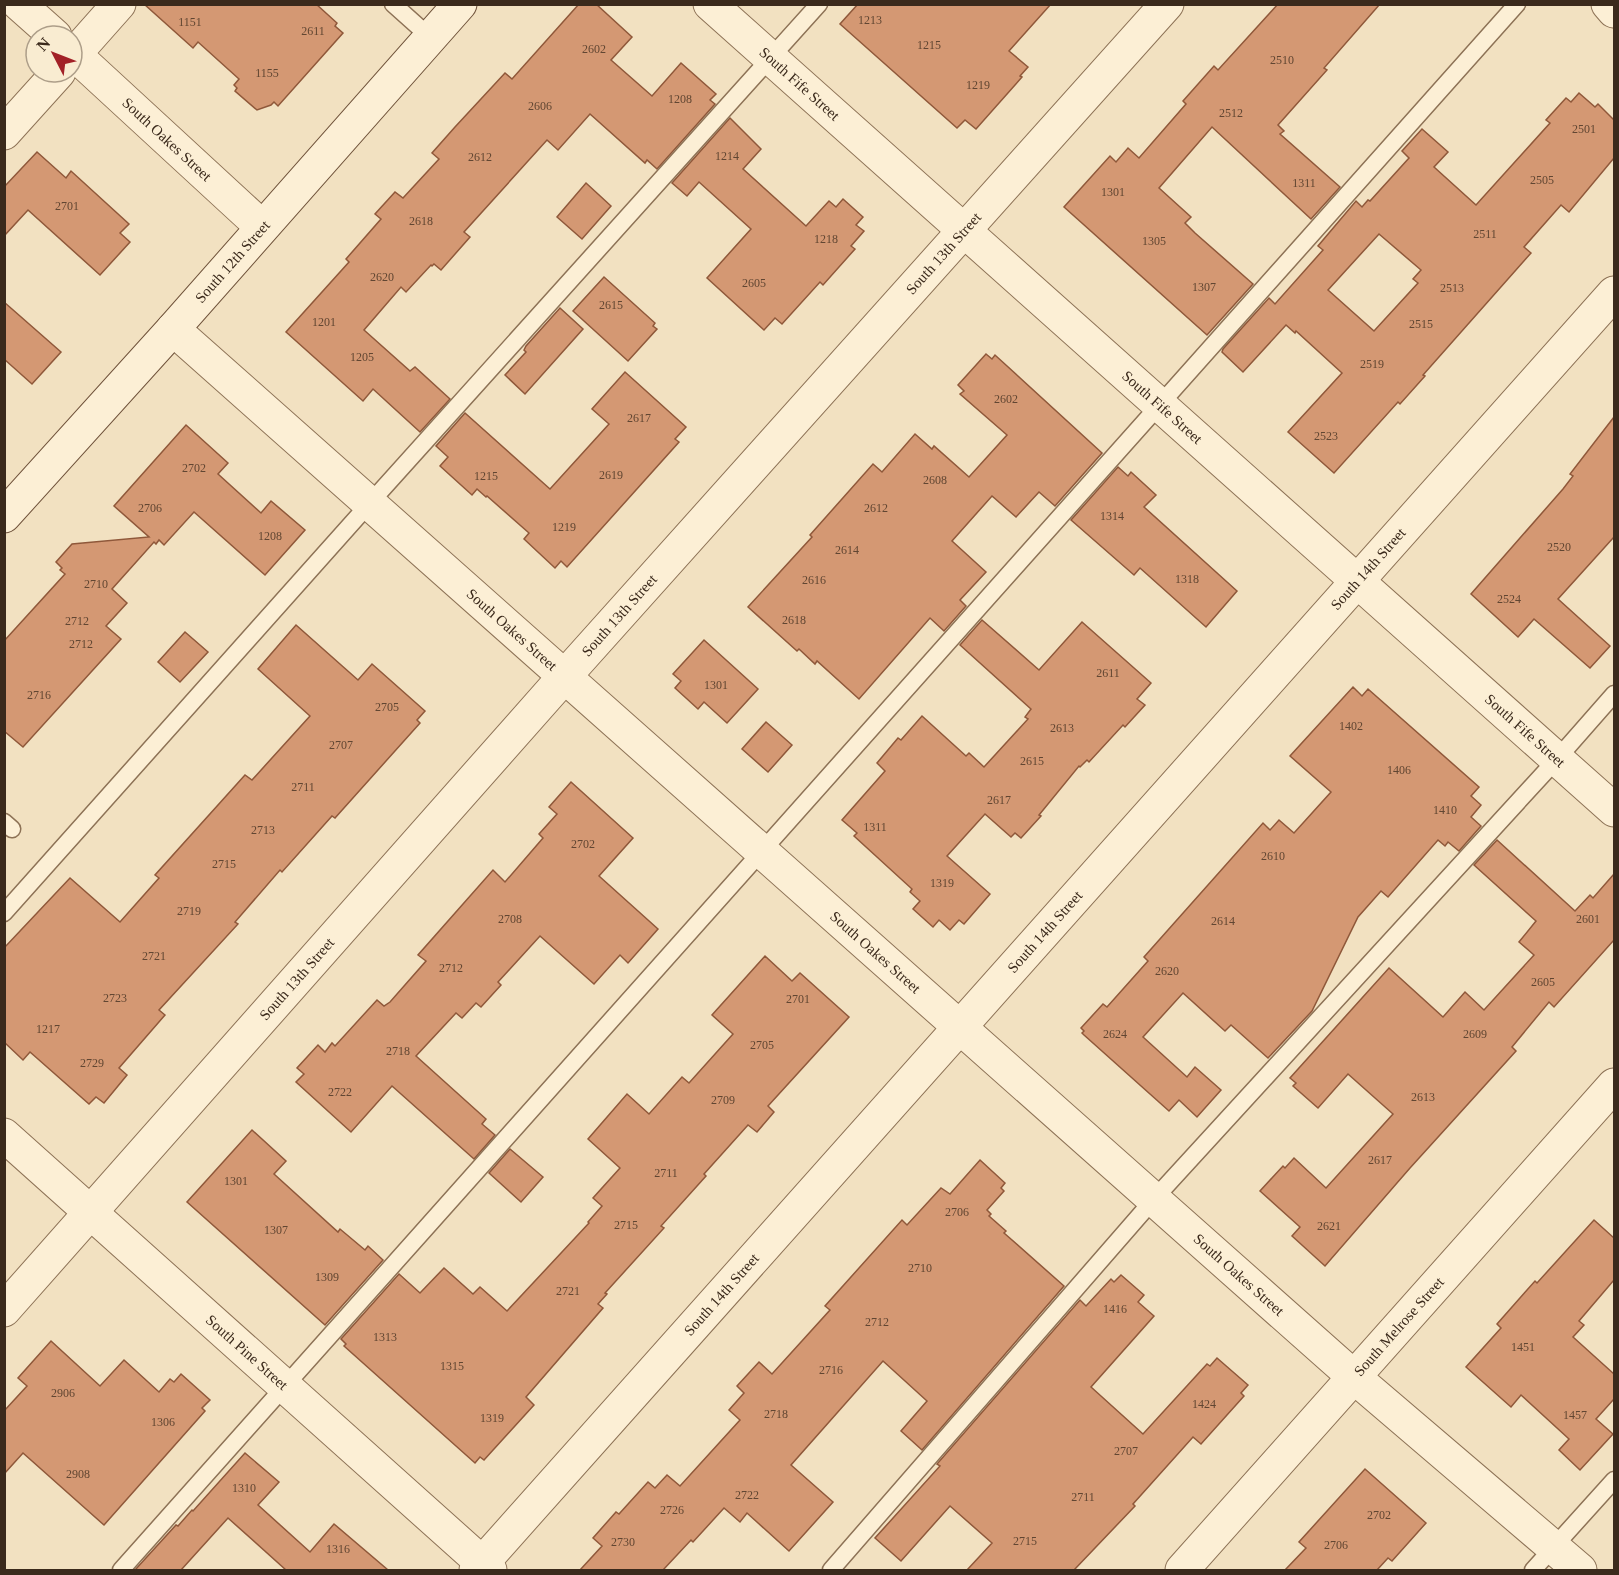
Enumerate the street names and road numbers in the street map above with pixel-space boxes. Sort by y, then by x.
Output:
street label: South Fife Street [756,44,843,124]
street label: South Oakes Street [119,95,215,185]
street label: South 13th Street [903,209,985,297]
street label: South 12th Street [192,217,274,306]
street label: South Fife Street [1119,367,1206,448]
street label: South 14th Street [1328,524,1409,613]
street label: South 13th Street [579,571,661,659]
street label: South Oakes Street [463,585,561,674]
street label: South Fife Street [1482,691,1569,771]
street label: South 14th Street [1004,887,1086,976]
street label: South Oakes Street [827,908,924,997]
street label: South 13th Street [256,934,338,1023]
street label: South Oakes Street [1191,1231,1288,1320]
street label: South 14th Street [681,1250,763,1339]
street label: South Melrose Street [1351,1273,1448,1379]
street label: South Pine Street [203,1312,292,1394]

